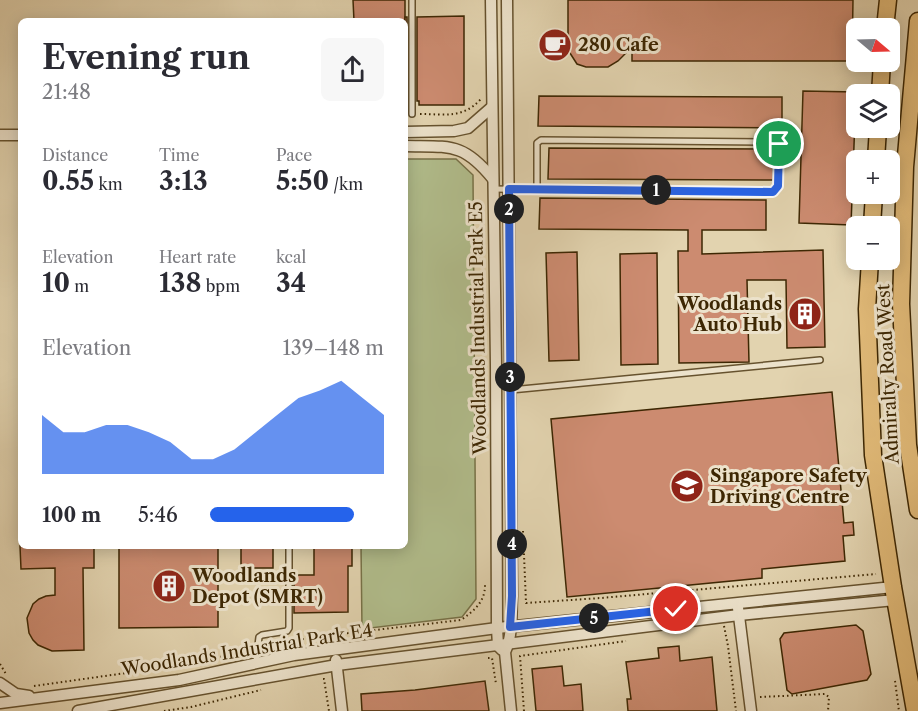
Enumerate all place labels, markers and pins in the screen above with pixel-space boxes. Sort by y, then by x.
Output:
cafe icon: 280 Cafe [537,27,573,63]
place label: 280 Cafe [578,34,659,56]
pin [753,118,804,169]
pin: 1 [641,175,671,205]
pin: 2 [494,194,524,224]
place label: Woodlands Auto Hub [677,293,782,336]
building icon: Woodlands Auto Hub [787,296,823,332]
pin: 3 [495,362,525,392]
place label: Singapore Safety Driving Centre [710,465,868,508]
school or university icon: Singapore Safety Driving Centre [669,468,705,504]
pin: 4 [497,529,527,559]
place label: Woodlands Depot (SMRT) [191,565,323,608]
building icon: Woodlands Depot (SMRT) [151,568,187,604]
pin [650,583,701,634]
pin: 5 [579,603,609,633]

